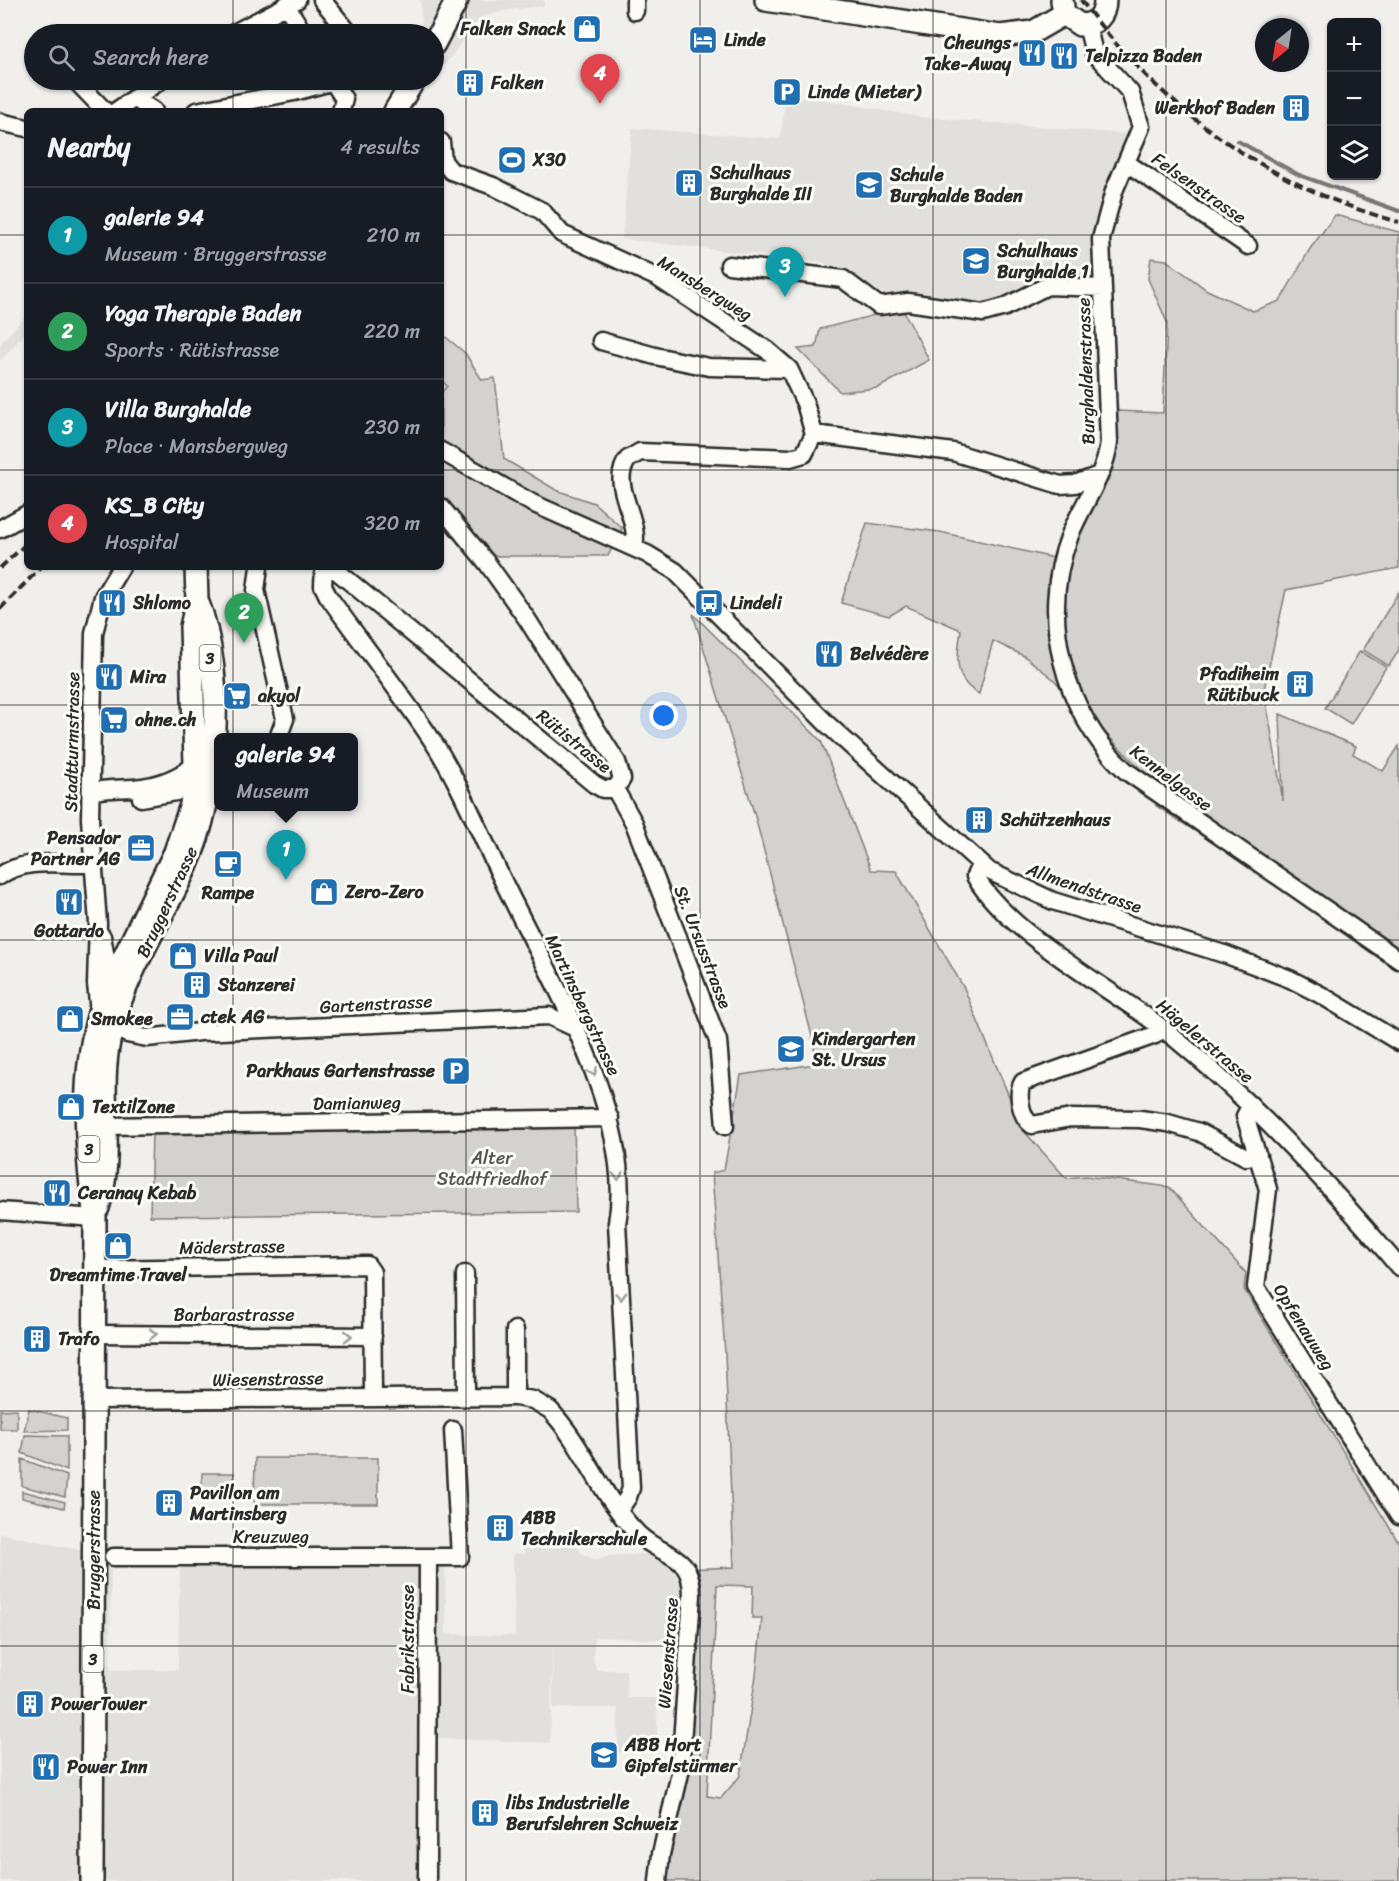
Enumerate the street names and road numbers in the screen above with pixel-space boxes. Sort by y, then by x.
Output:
street label: Felsenstrasse [1145,143,1253,233]
street label: Mansbergweg [651,246,759,330]
street label: Burghaldenstrasse [1067,297,1105,445]
road number: 3 [200,645,220,671]
street label: Stadtturmstrasse [55,672,89,812]
street label: Rütistrasse [529,700,619,782]
street label: Kennelgasse [1123,736,1219,820]
street label: Bruggerstrasse [127,841,207,963]
street label: Allmendstrasse [1021,853,1146,923]
street label: St. Ursusstrasse [665,880,741,1014]
street label: Martinsbergstrasse [536,929,630,1081]
street label: Gartenstrasse [319,985,433,1023]
street label: Hägelerstrasse [1149,990,1261,1092]
street label: Damianweg [313,1086,401,1120]
road number: 3 [78,1136,100,1162]
street label: Mäderstrasse [179,1230,286,1264]
street label: Opfenauweg [1265,1277,1343,1377]
street label: Barbarastrasse [173,1299,295,1331]
street label: Wiesenstrasse [212,1362,324,1396]
street label: Bruggerstrasse [78,1490,110,1610]
street label: Kreuzweg [233,1521,309,1553]
street label: Fabrikstrasse [392,1584,424,1694]
street label: Wiesenstrasse [648,1596,688,1710]
road number: 3 [82,1646,104,1672]

